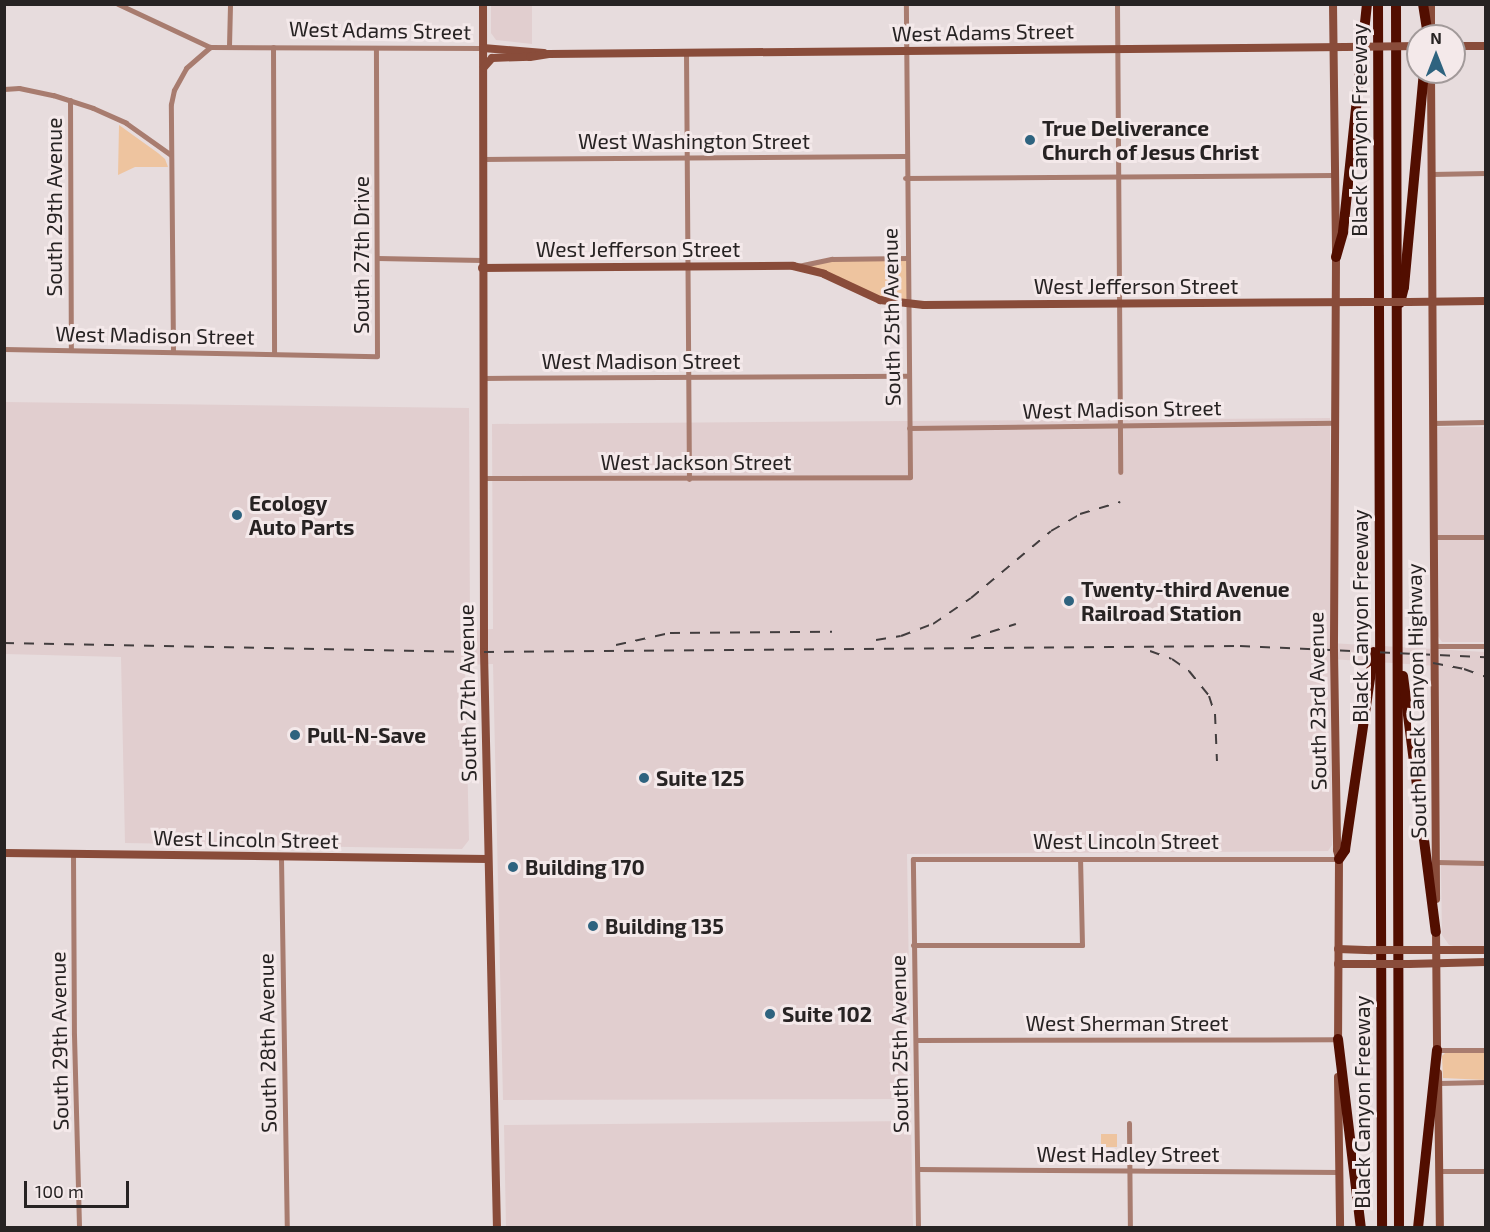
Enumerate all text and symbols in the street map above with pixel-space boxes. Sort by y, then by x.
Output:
street label: West Adams Street [288,16,472,44]
street label: West Adams Street [891,18,1075,46]
street label: Black Canyon Freeway [1346,23,1372,237]
north arrow [1406,24,1466,84]
text: N [1430,28,1442,47]
place label: True Deliverance Church of Jesus Christ [1042,115,1260,165]
street label: South 29th Avenue [41,117,67,297]
street label: West Washington Street [578,128,810,154]
marker: True Deliverance Church of Jesus Christ [1023,133,1037,147]
street label: South 27th Drive [348,176,374,334]
street label: South 25th Avenue [877,227,905,407]
street label: West Jefferson Street [536,236,740,262]
street label: West Jefferson Street [1034,273,1238,299]
street label: West Madison Street [55,321,255,349]
street label: West Madison Street [541,348,741,374]
street label: West Madison Street [1022,395,1222,423]
street label: West Jackson Street [600,449,792,475]
place label: Ecology Auto Parts [249,490,354,540]
marker: Ecology Auto Parts [230,508,244,522]
street label: Black Canyon Freeway [1347,509,1373,723]
street label: South Black Canyon Highway [1401,563,1431,839]
place label: Twenty-third Avenue Railroad Station [1081,576,1290,626]
marker: Twenty-third Avenue Railroad Station [1062,594,1076,608]
street label: South 27th Avenue [453,604,481,782]
street label: South 23rd Avenue [1303,611,1331,791]
place label: Pull-N-Save [307,722,426,748]
marker: Pull-N-Save [288,728,302,742]
place label: Suite 125 [656,765,744,791]
marker: Suite 125 [637,771,651,785]
street label: West Lincoln Street [153,825,339,853]
street label: West Lincoln Street [1033,828,1219,854]
place label: Building 170 [525,854,645,880]
marker: Building 170 [506,860,520,874]
place label: Building 135 [605,913,724,939]
marker: Building 135 [586,919,600,933]
street label: South 29th Avenue [45,951,73,1131]
street label: South 28th Avenue [253,953,281,1133]
street label: South 25th Avenue [885,954,913,1134]
street label: Black Canyon Freeway [1349,995,1375,1209]
place label: Suite 102 [782,1001,872,1027]
marker: Suite 102 [763,1007,777,1021]
street label: West Sherman Street [1025,1010,1229,1036]
street label: West Hadley Street [1036,1141,1220,1167]
scale bar [27,1169,132,1207]
text: 100 m [35,1180,84,1202]

